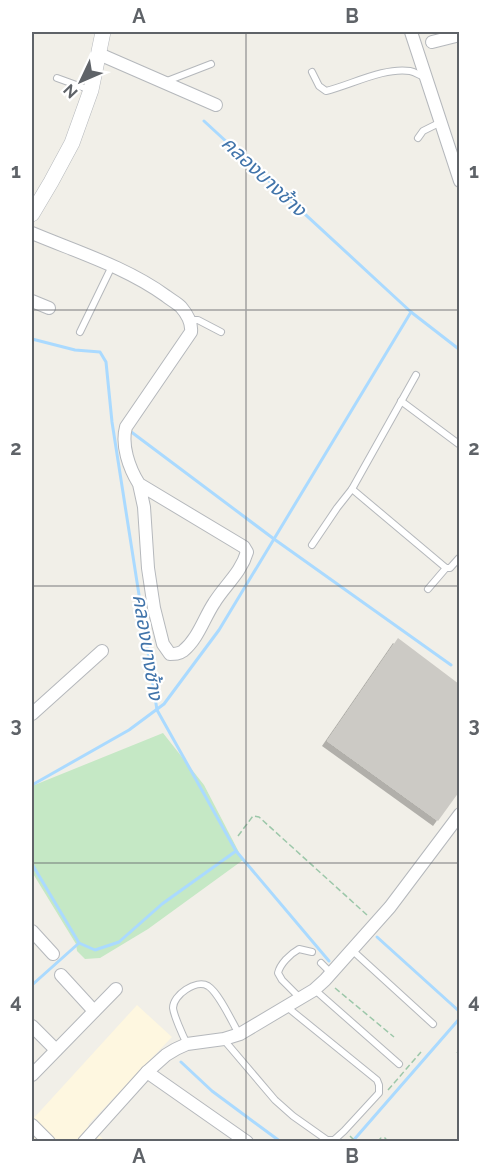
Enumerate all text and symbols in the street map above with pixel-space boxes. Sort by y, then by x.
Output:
text: A [132,4,146,28]
text: B [345,4,359,28]
north arrow [51,51,111,111]
text: N [59,80,82,102]
water label: คลองบางช้าง [217,131,312,222]
text: 1 [11,159,21,183]
text: 1 [469,159,479,183]
text: 2 [10,436,22,460]
text: 2 [468,436,480,460]
water label: คลองบางช้าง [128,592,168,703]
text: 3 [10,713,22,737]
text: 3 [468,713,480,737]
text: 4 [10,989,22,1013]
text: 4 [468,989,480,1013]
text: A [132,1144,146,1168]
text: B [345,1144,359,1168]

